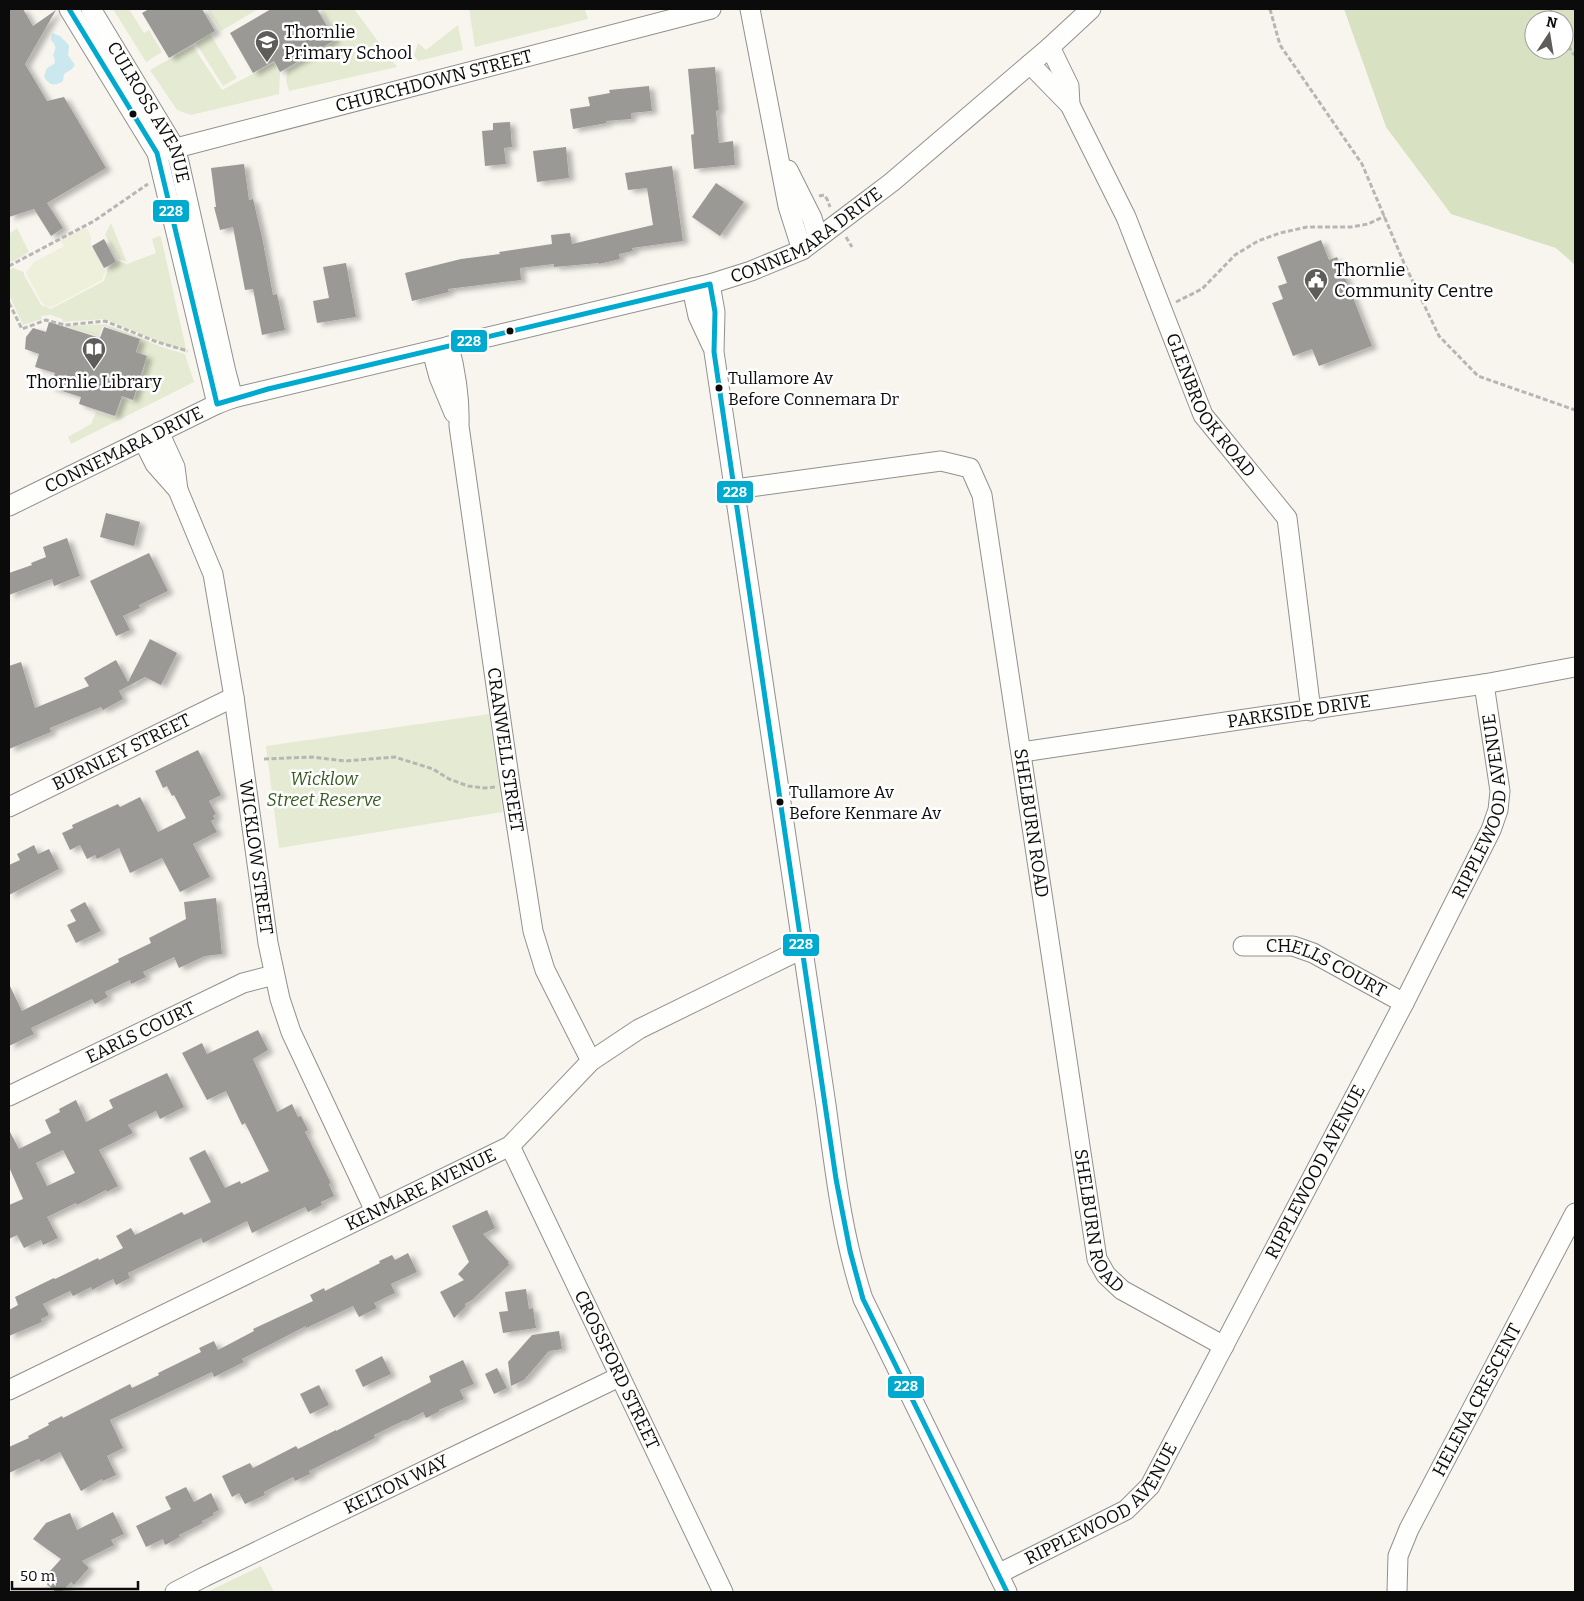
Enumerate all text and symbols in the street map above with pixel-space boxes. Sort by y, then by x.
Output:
north arrow [1524,10,1574,60]
text: N [1545,13,1559,32]
place label: Thornlie Primary School [284,21,413,64]
school or university icon: Thornlie Primary School [254,29,280,63]
street label: CULROSS AVENUE [102,38,194,185]
street label: CHURCHDOWN STREET [333,45,535,117]
unlabelled marker [128,109,138,119]
street label: CONNEMARA DRIVE [728,182,887,288]
line badge: 228 [152,199,190,223]
text: 228 [159,203,183,220]
place label: Thornlie Community Centre [1334,259,1493,302]
public building icon: Thornlie Community Centre [1303,267,1329,301]
unlabelled marker [505,326,515,336]
line badge: 228 [450,329,488,353]
street label: GLENBROOK ROAD [1161,330,1260,482]
text: 228 [457,333,481,350]
library icon: Thornlie Library [81,336,107,370]
place label: Tullamore Av Before Connemara Dr [728,368,900,410]
place label: Thornlie Library [26,371,162,393]
marker: Tullamore Av Before Connemara Dr [714,383,724,393]
street label: CONNEMARA DRIVE [41,401,207,498]
line badge: 228 [716,480,754,504]
text: 228 [723,484,747,501]
street label: CRANWELL STREET [483,666,528,834]
street label: PARKSIDE DRIVE [1226,690,1372,733]
street label: BURNLEY STREET [48,709,195,795]
street label: RIPPLEWOOD AVENUE [1447,712,1511,902]
street label: SHELBURN ROAD [1009,747,1053,899]
park label: Wicklow Street Reserve [267,768,381,811]
street label: WICKLOW STREET [235,778,278,936]
place label: Tullamore Av Before Kenmare Av [789,782,942,824]
marker: Tullamore Av Before Kenmare Av [775,797,785,807]
line badge: 228 [782,933,820,957]
street label: CHELLS COURT [1266,935,1391,1002]
text: 228 [789,936,813,953]
street label: EARLS COURT [82,997,199,1068]
street label: RIPPLEWOOD AVENUE [1260,1081,1370,1263]
street label: KENMARE AVENUE [342,1143,500,1235]
street label: SHELBURN ROAD [1070,1148,1129,1297]
street label: CROSSFORD STREET [570,1287,664,1453]
street label: HELENA CRESCENT [1428,1319,1526,1480]
line badge: 228 [887,1375,925,1399]
text: 228 [894,1378,918,1395]
street label: RIPPLEWOOD AVENUE [1021,1439,1182,1570]
street label: KELTON WAY [340,1450,452,1519]
scale bar [12,1558,139,1590]
text: 50 m [20,1567,56,1585]

